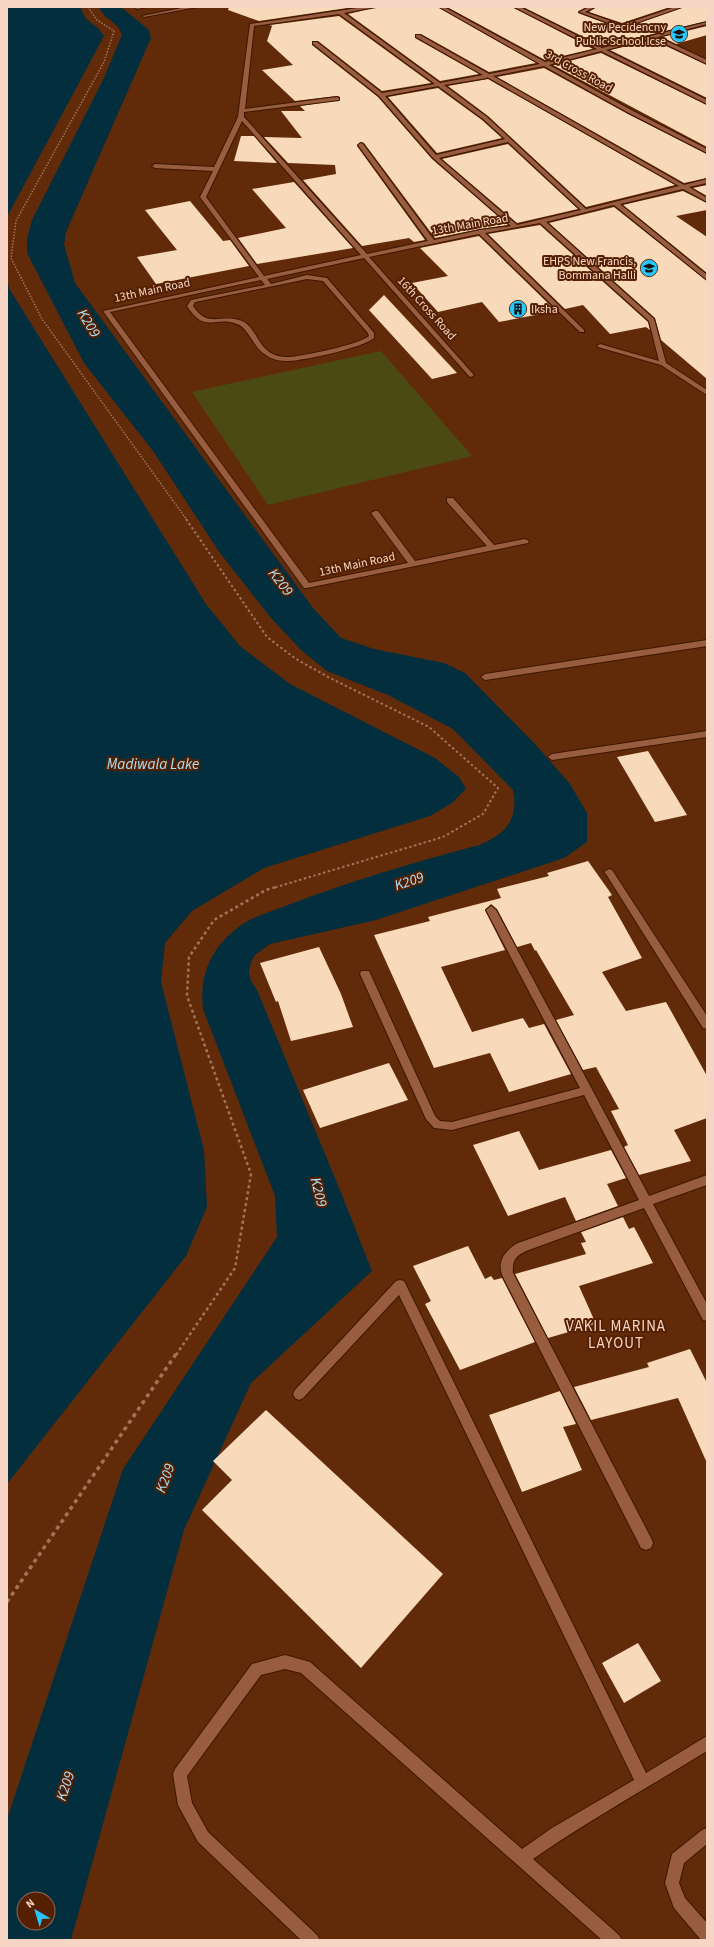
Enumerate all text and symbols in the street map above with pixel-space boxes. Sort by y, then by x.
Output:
place label: New Pecidencny Public School Icse [576,19,666,50]
school or university icon: New Pecidencny Public School Icse [669,24,689,44]
street label: 3rd Cross Road [542,46,616,97]
street label: 13th Main Road [431,209,510,240]
place label: EHPS New Francis, Bommana Halli [543,253,636,284]
school or university icon: EHPS New Francis, Bommana Halli [639,258,659,278]
street label: 16th Cross Road [393,273,460,344]
street label: 13th Main Road [113,274,192,307]
building icon: Iksha [508,299,528,319]
place label: Iksha [531,301,558,318]
water label: K209 [72,305,105,341]
street label: 13th Main Road [318,548,397,581]
water label: K209 [263,564,298,601]
water label: Madiwala Lake [107,754,199,775]
water label: K209 [392,867,427,896]
water label: K209 [305,1175,332,1209]
district label: VAKIL MARINA LAYOUT [566,1316,666,1354]
water label: K209 [150,1461,180,1496]
water label: K209 [51,1769,80,1804]
north arrow [16,1891,56,1931]
text: N [23,1895,38,1912]

